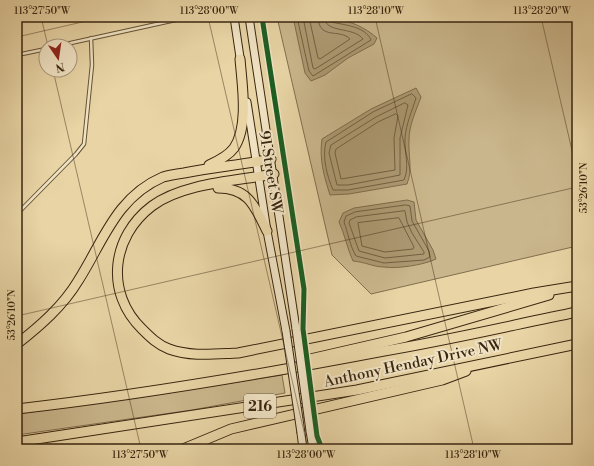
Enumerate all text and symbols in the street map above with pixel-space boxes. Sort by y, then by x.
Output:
text: 113°27'50"W [14,5,71,17]
text: 113°28'00"W [180,5,239,17]
text: 113°28'10"W [348,5,405,17]
text: 113°28'20"W [513,5,572,17]
north arrow [38,38,78,78]
text: N [54,59,66,75]
street label: 91 Street SW [255,129,287,215]
text: 53°26'10"N [578,162,590,213]
text: 53°26'10"N [6,289,18,340]
street label: Anthony Henday Drive NW [321,335,505,392]
road number: 216 [244,394,276,418]
text: 113°27'50"W [112,449,169,461]
text: 113°28'00"W [277,449,336,461]
text: 113°28'10"W [445,449,502,461]

